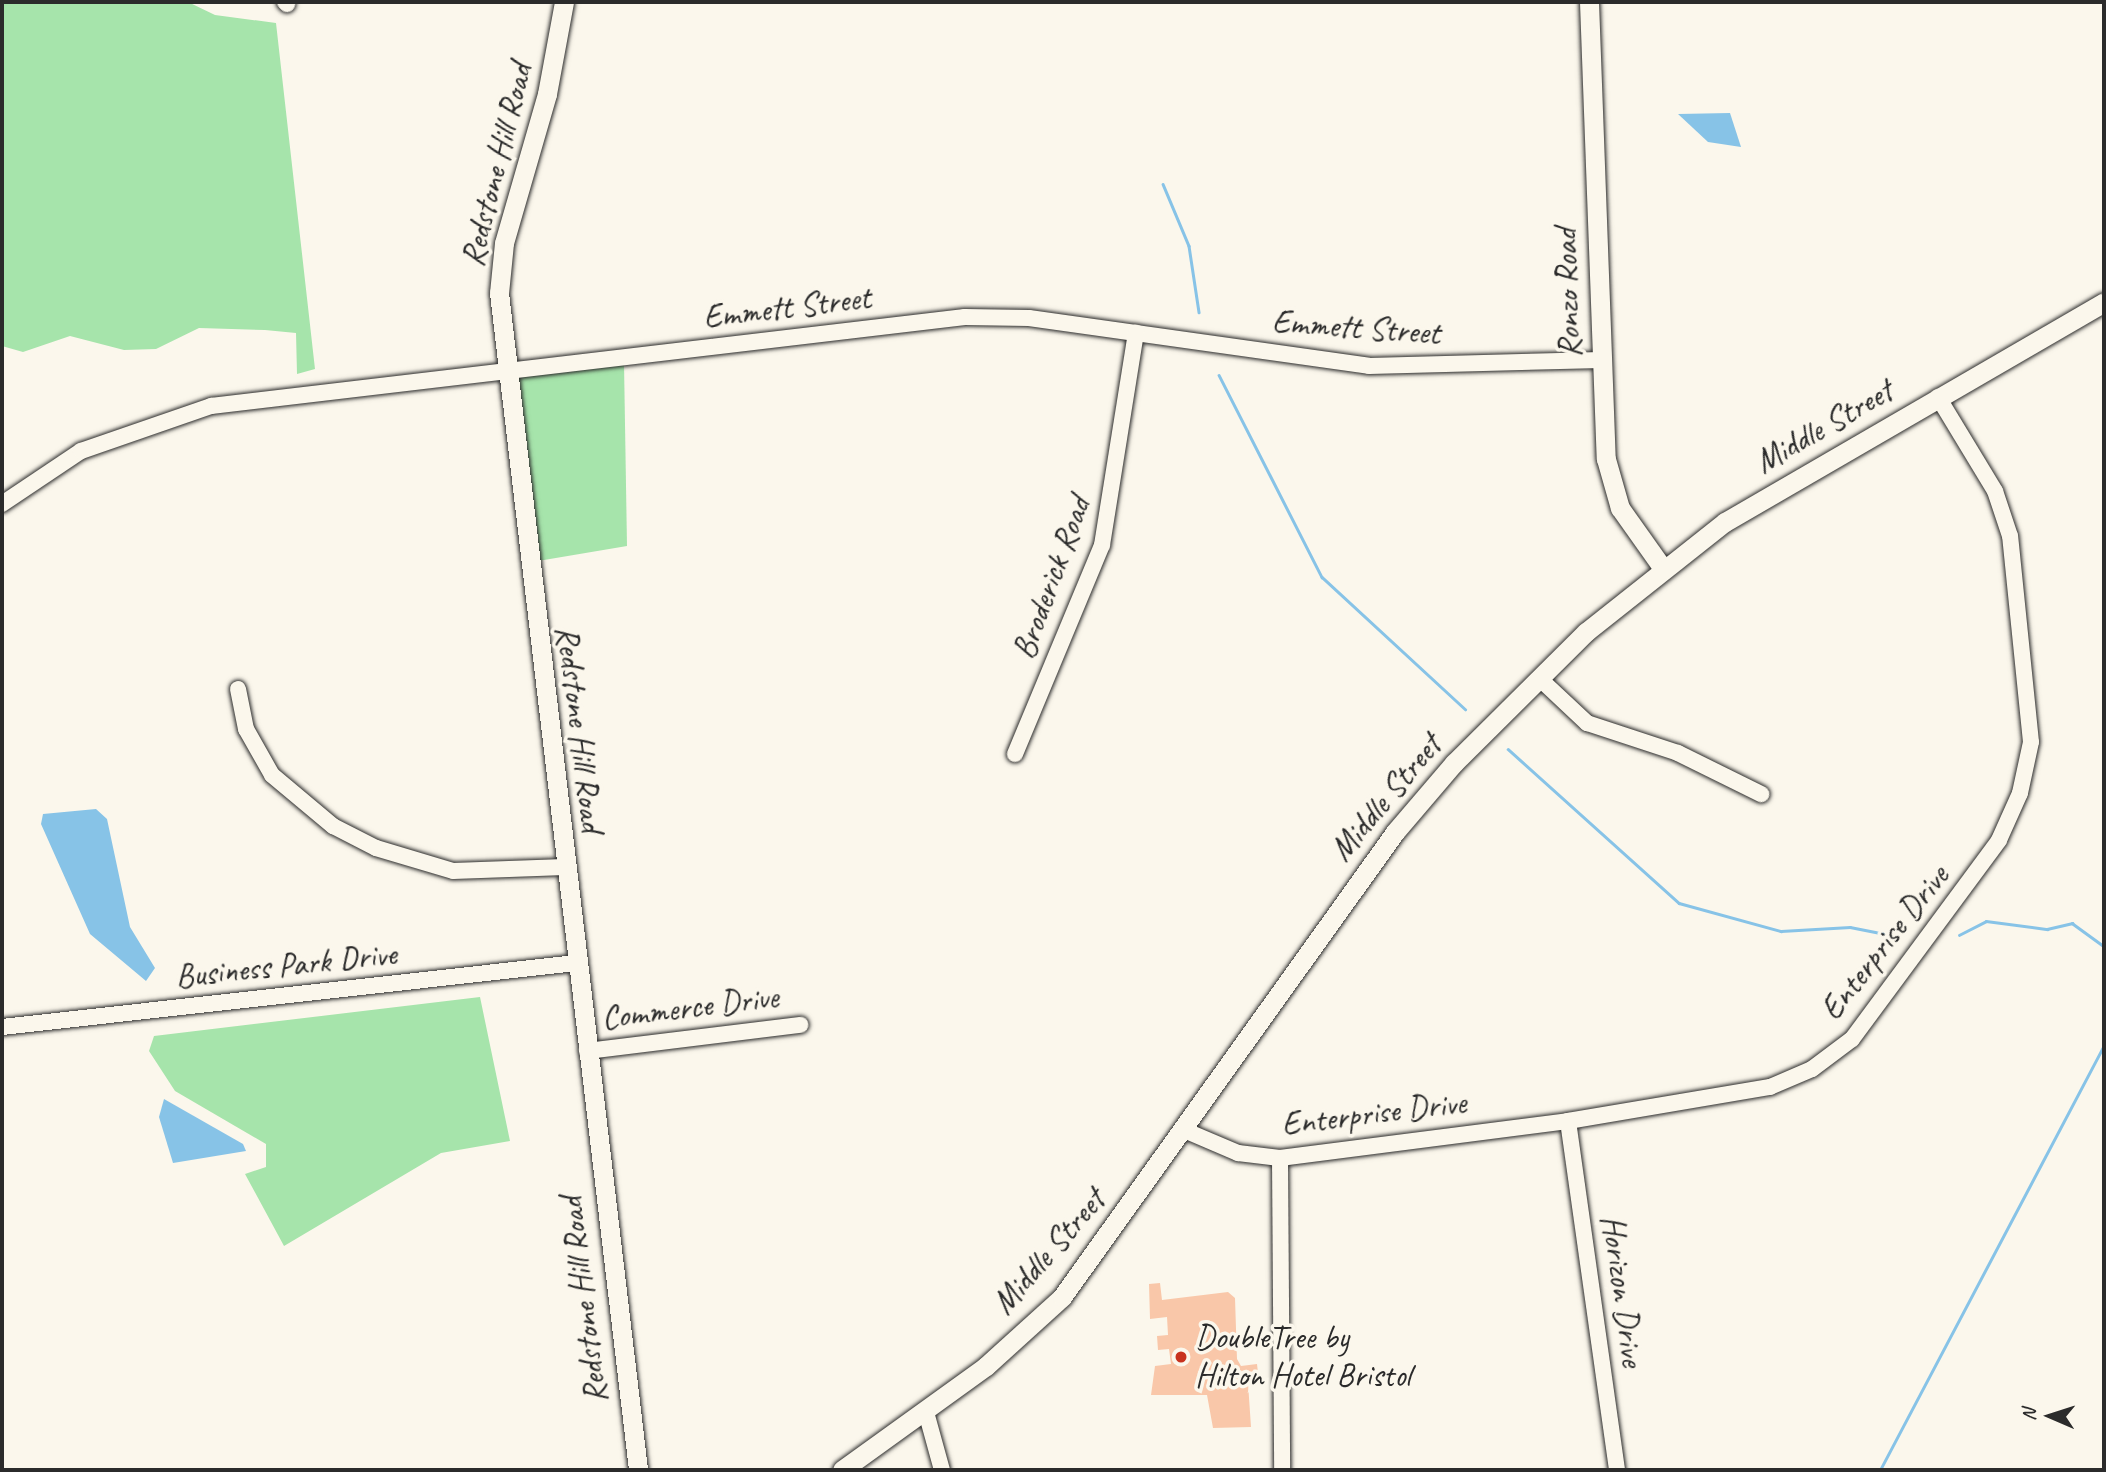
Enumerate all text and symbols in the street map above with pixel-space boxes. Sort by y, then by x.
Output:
street label: Redstone Hill Road [453,59,541,271]
street label: Ronzo Road [1546,228,1590,358]
street label: Emmett Street [701,278,873,338]
street label: Emmett Street [1271,302,1441,354]
street label: Middle Street [1748,372,1900,482]
street label: Broderick Road [1004,492,1100,664]
street label: Redstone Hill Road [547,623,611,835]
street label: Middle Street [1322,727,1450,869]
street label: Enterprise Drive [1812,858,1958,1028]
street label: Business Park Drive [173,935,399,997]
street label: Commerce Drive [599,977,781,1039]
street label: Enterprise Drive [1279,1083,1469,1145]
street label: Middle Street [984,1182,1114,1322]
street label: Redstone Hill Road [552,1194,616,1406]
street label: Horizon Drive [1592,1213,1652,1369]
place label: DoubleTree by Hilton Hotel Bristol [1195,1318,1411,1396]
marker: DoubleTree by Hilton Hotel Bristol [1173,1349,1189,1365]
north arrow [2015,1381,2085,1451]
text: N [2017,1408,2041,1421]

